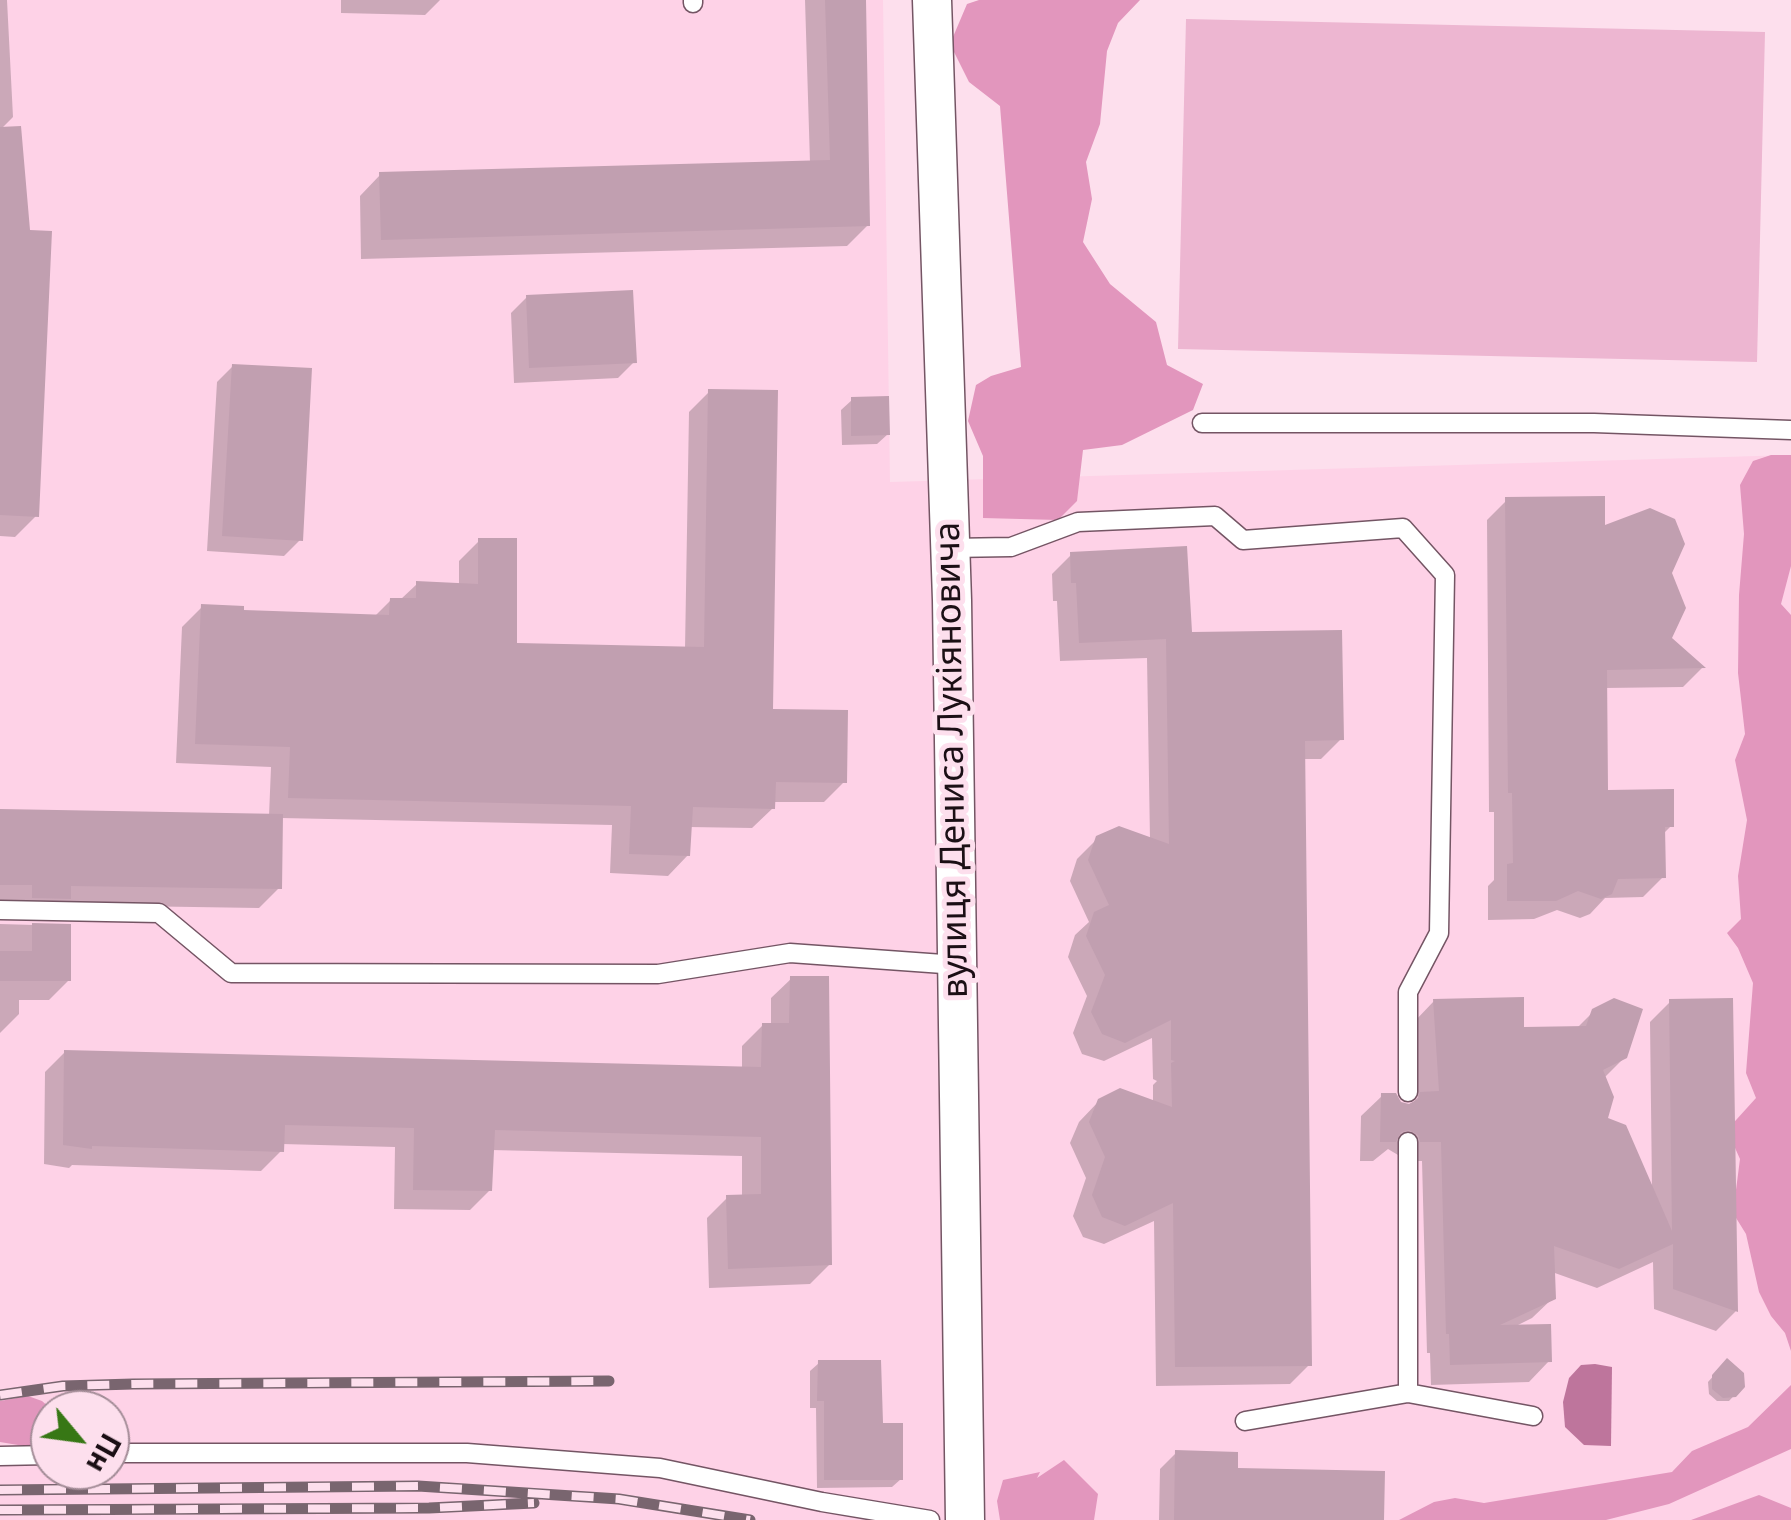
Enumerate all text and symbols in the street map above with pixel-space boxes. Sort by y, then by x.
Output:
street label: вулиця Дениса Лукіяновича [928,522,978,998]
north arrow [30,1390,130,1490]
text: Пн [78,1427,131,1480]

